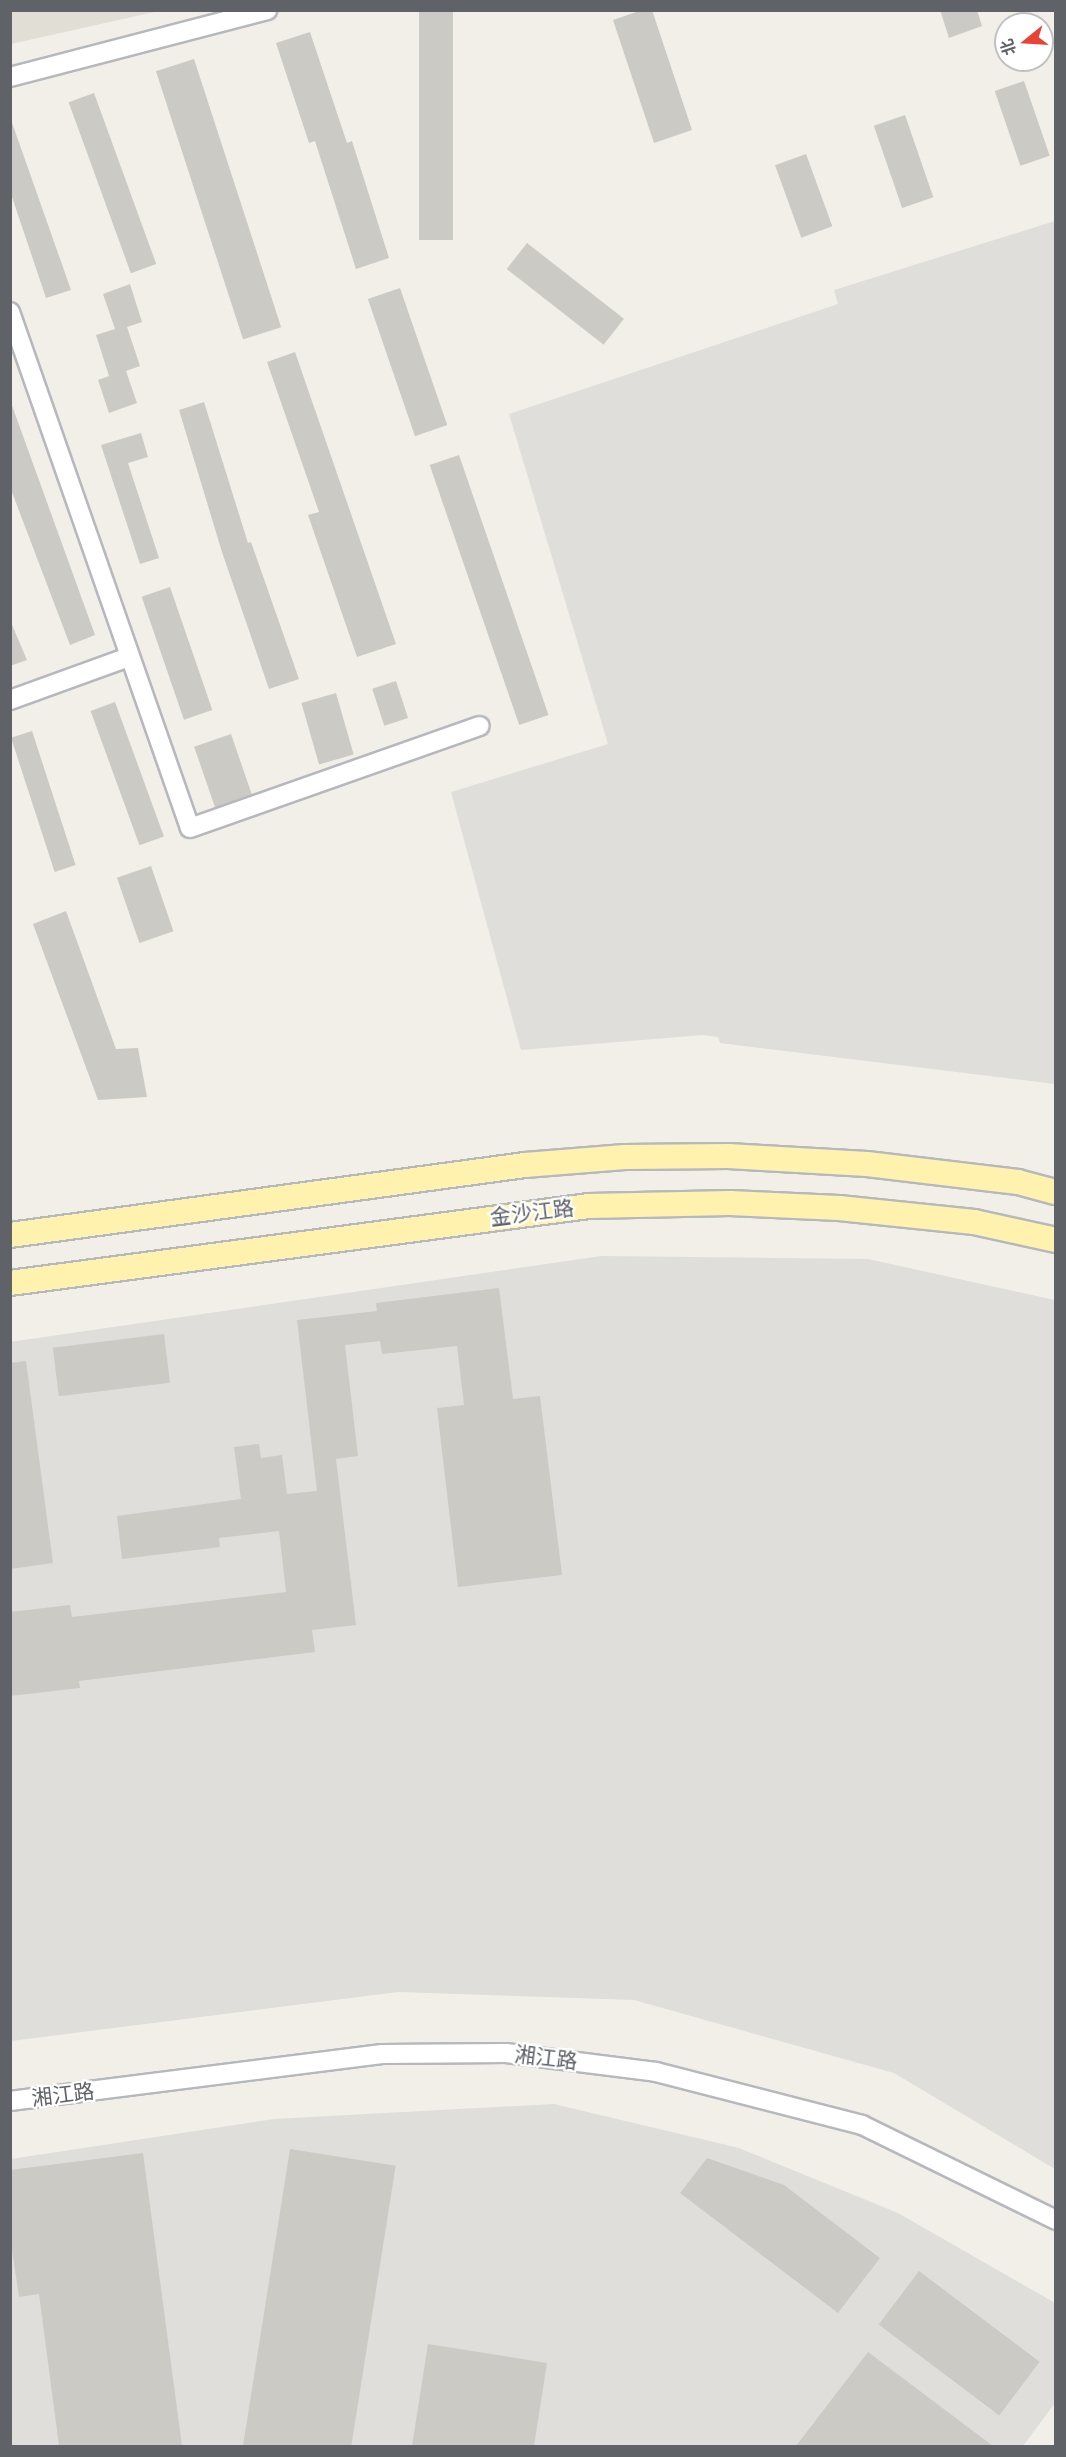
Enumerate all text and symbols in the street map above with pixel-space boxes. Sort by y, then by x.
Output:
north arrow [994,12,1054,72]
text: 北 [997,37,1020,58]
street label: 金沙江路 [489,1195,575,1231]
street label: 湘江路 [513,2042,579,2074]
street label: 湘江路 [30,2079,96,2111]

